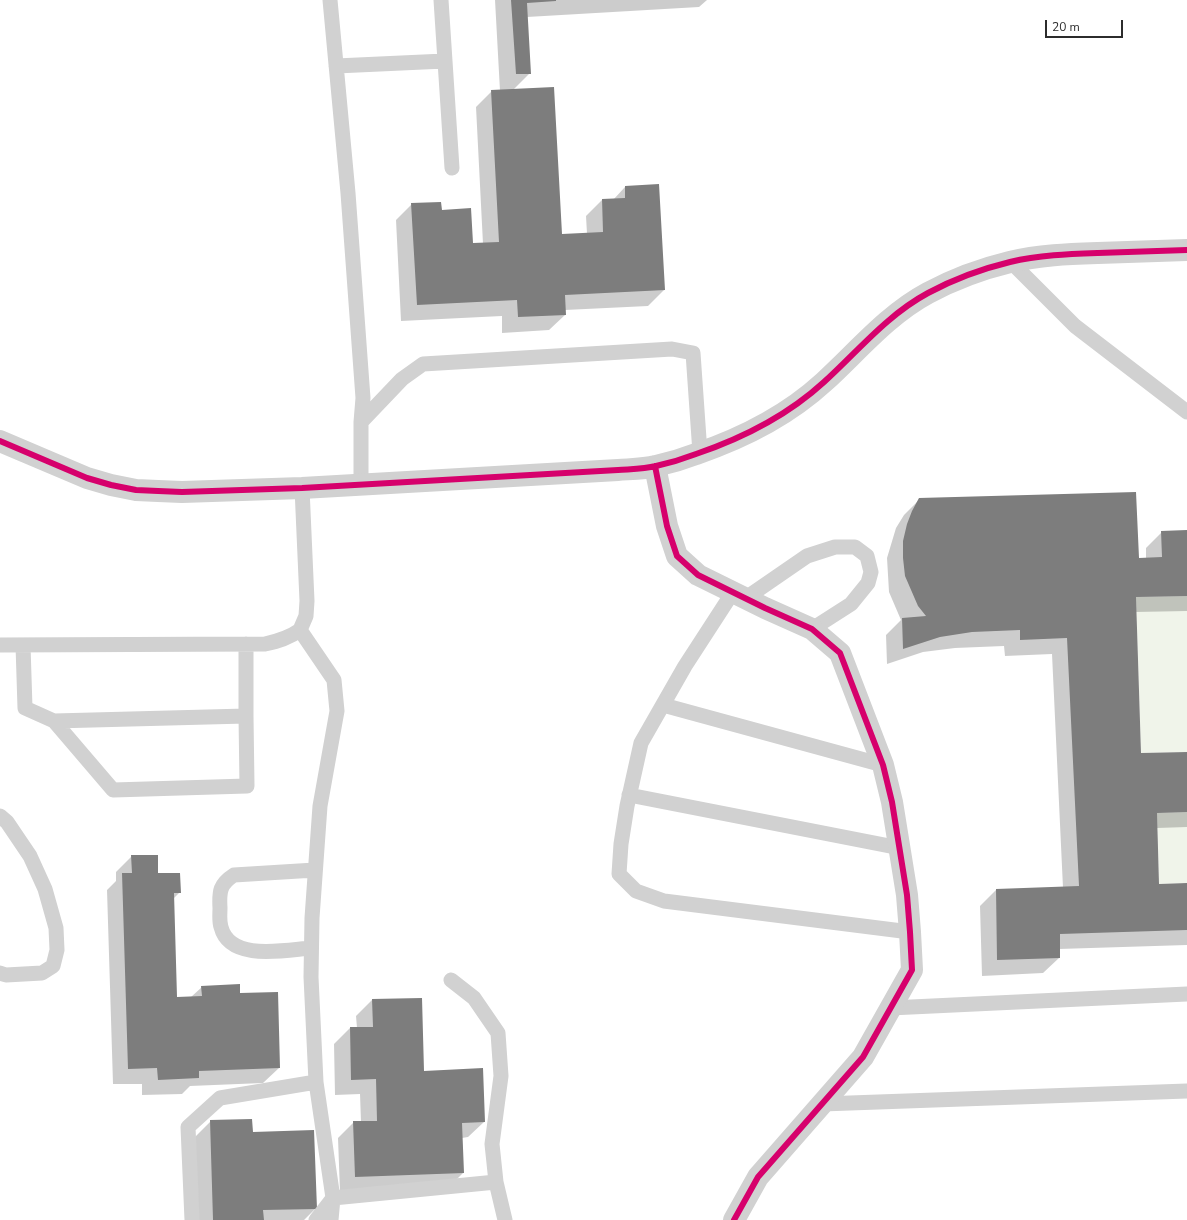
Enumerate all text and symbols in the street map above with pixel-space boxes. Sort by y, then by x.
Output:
scale bar [1047,12,1125,38]
text: 20 m [1052,19,1080,35]

